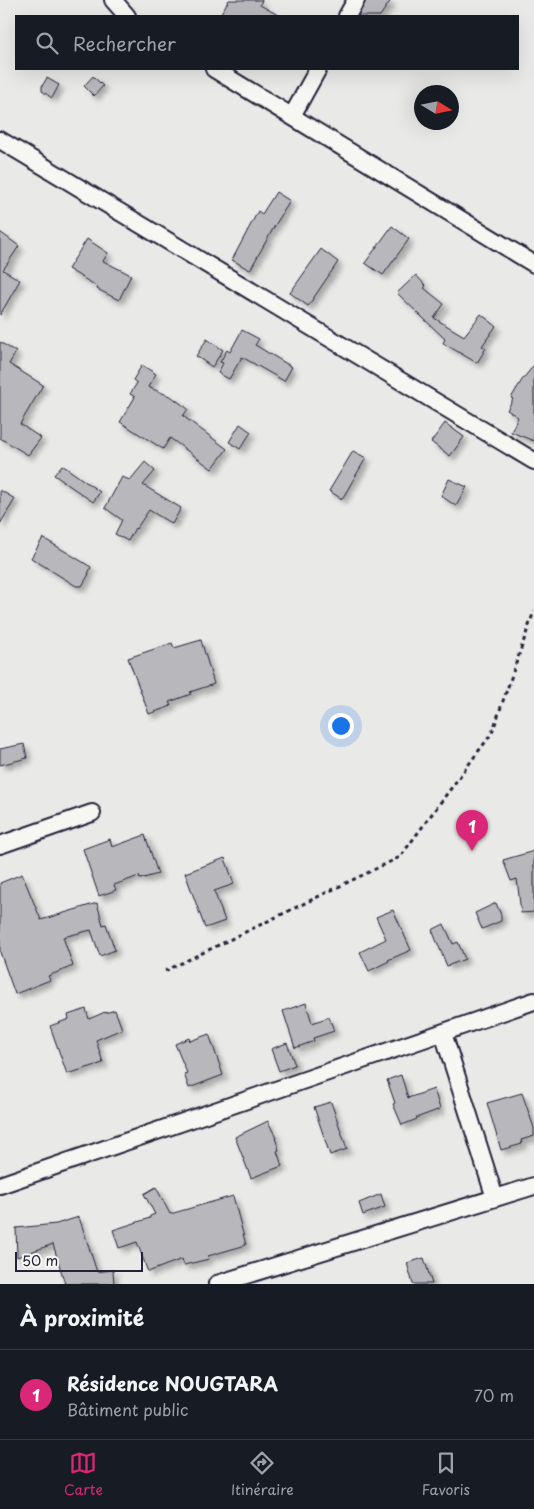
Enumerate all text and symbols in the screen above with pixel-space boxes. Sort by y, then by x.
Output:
search box [15,15,519,70]
icon: search [33,29,61,57]
text: Rechercher [73,29,176,57]
north arrow [414,85,459,130]
your location [328,713,354,739]
pin: 1 [456,810,488,851]
scale bar [15,1249,142,1272]
text: 50 m [22,1250,58,1271]
text: À proximité [20,1301,144,1333]
text: Résidence NOUGTARA [67,1369,278,1397]
text: 1 [32,1383,40,1407]
text: 70 m [474,1383,514,1407]
text: Bâtiment public [67,1397,188,1421]
tab: Carte [64,1449,103,1500]
tab: Itinéraire [231,1449,294,1500]
tab: Favoris [422,1449,470,1500]

